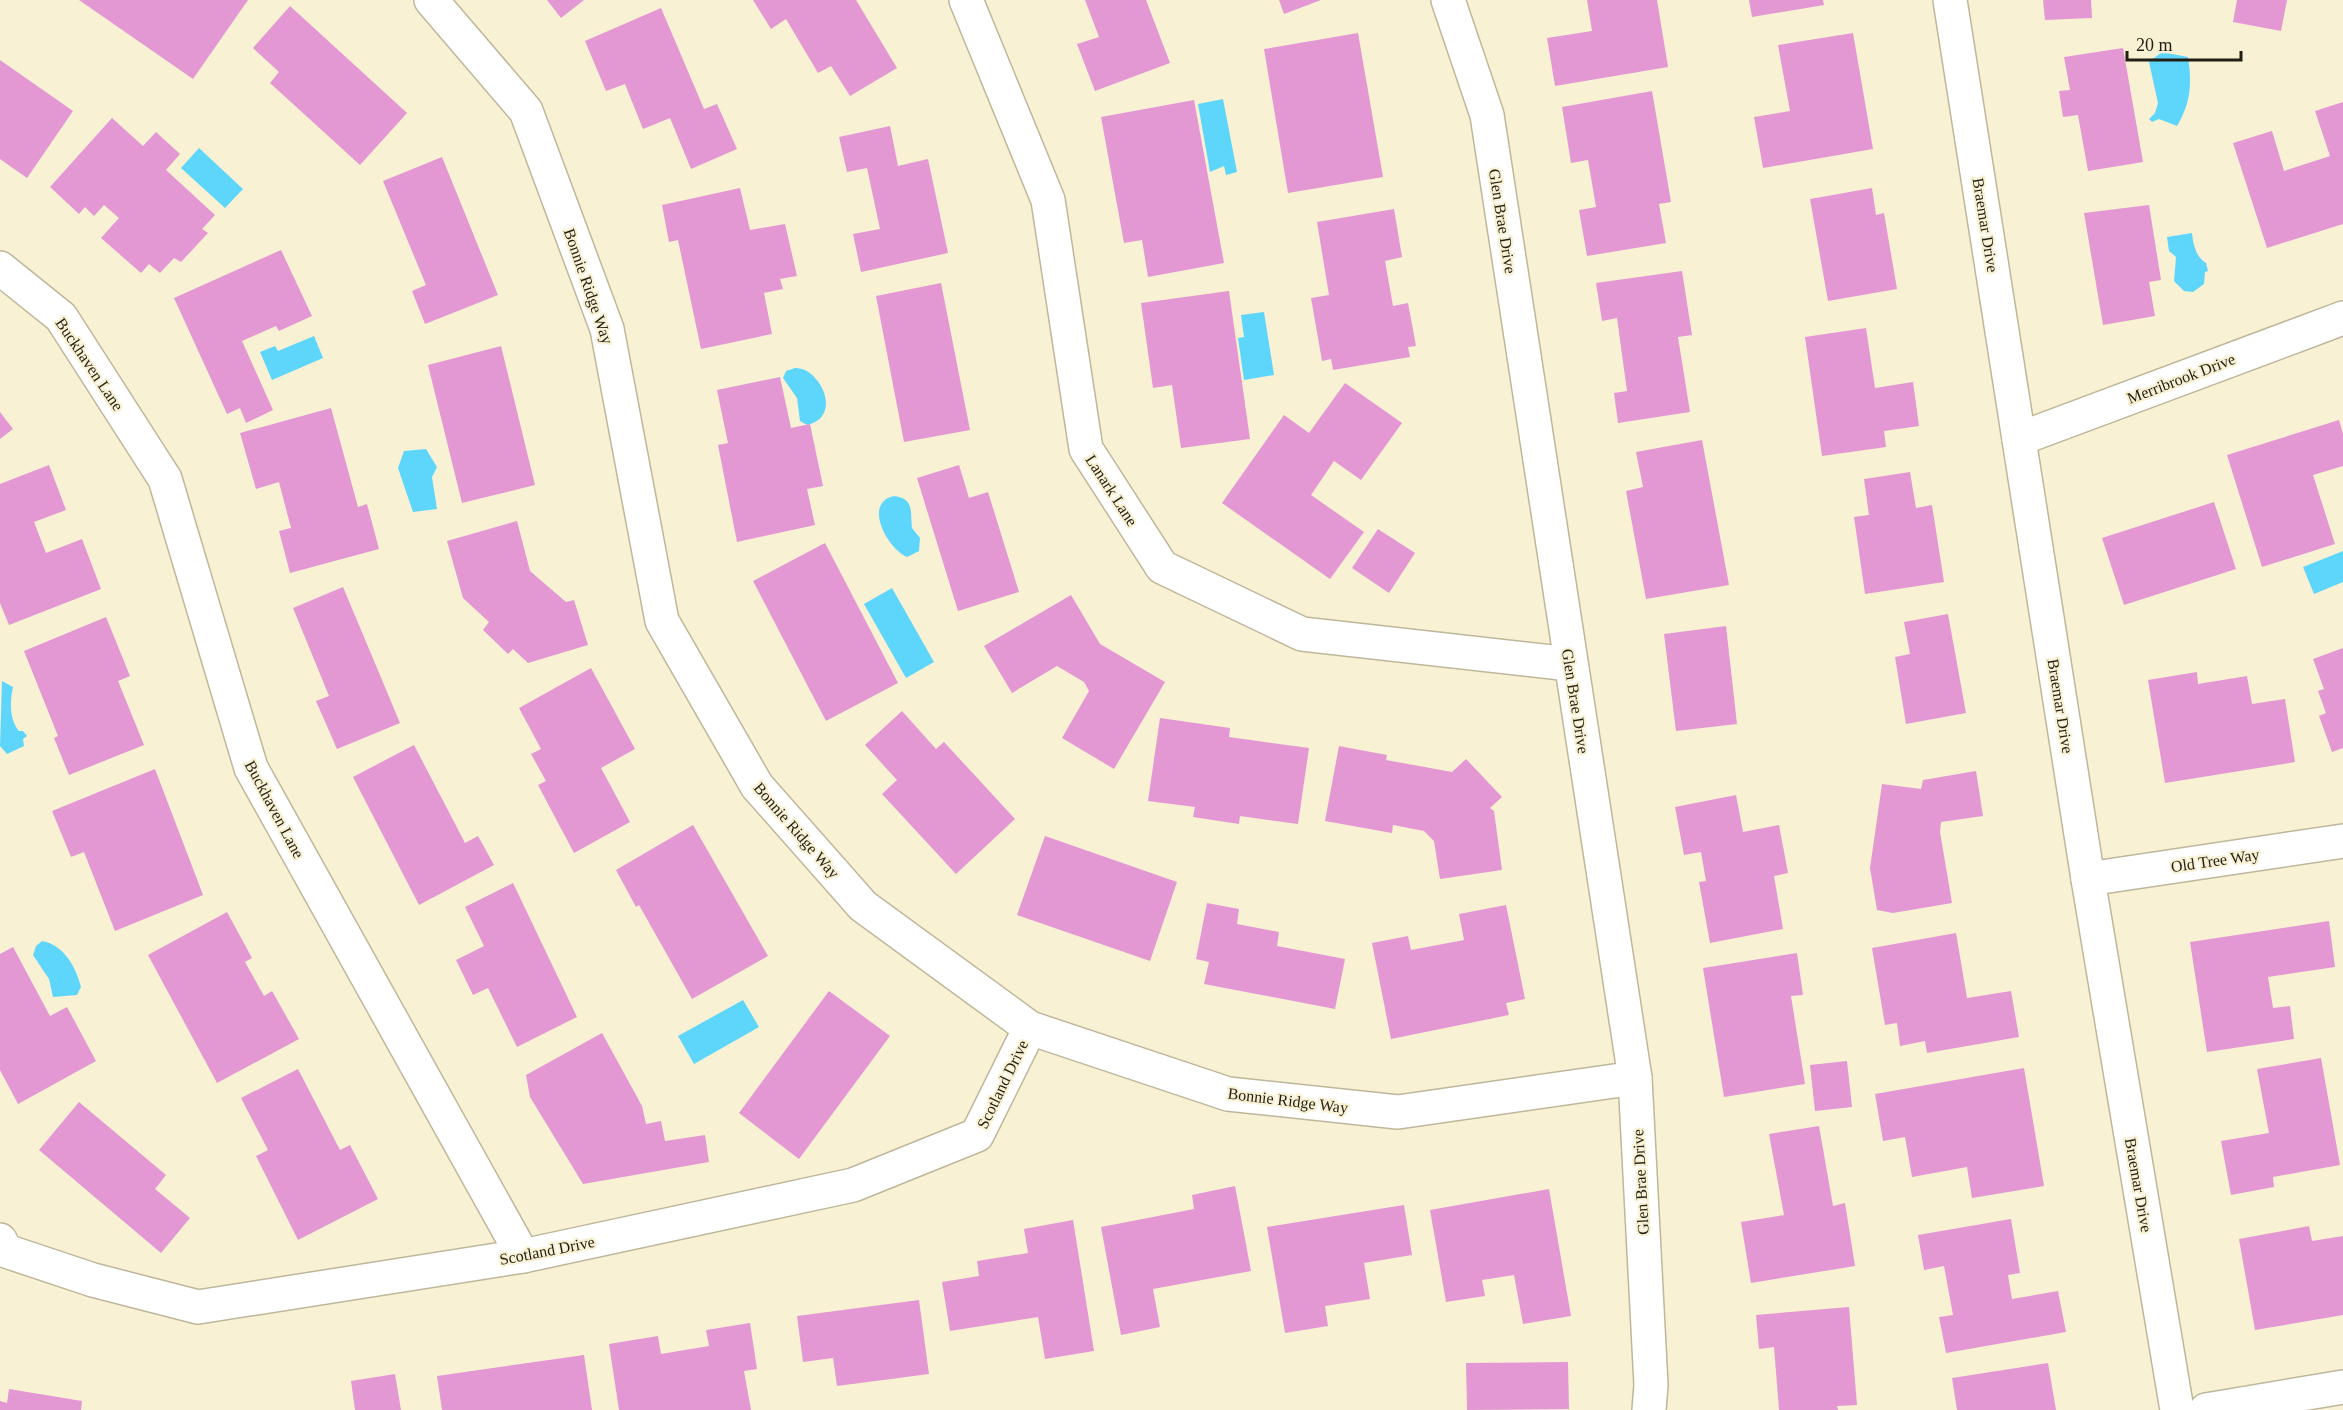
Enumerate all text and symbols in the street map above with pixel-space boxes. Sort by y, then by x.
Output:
scale bar [2127,24,2241,62]
text: 20 m [2136,35,2173,55]
street label: Glen Brae Drive [1486,168,1519,275]
street label: Braemar Drive [1970,177,2001,274]
street label: Bonnie Ridge Way [560,226,616,346]
street label: Buckhaven Lane [52,315,127,414]
street label: Merribrook Drive [2125,350,2238,407]
street label: Lanark Lane [1082,452,1141,529]
street label: Glen Brae Drive [1559,648,1592,755]
street label: Braemar Drive [2045,658,2076,755]
street label: Buckhaven Lane [242,758,307,861]
street label: Bonnie Ridge Way [750,779,843,882]
street label: Old Tree Way [2170,846,2261,876]
street label: Scotland Drive [974,1037,1031,1131]
street label: Bonnie Ridge Way [1227,1085,1349,1117]
street label: Glen Brae Drive [1629,1129,1652,1235]
street label: Braemar Drive [2122,1137,2155,1234]
street label: Scotland Drive [498,1233,596,1268]

